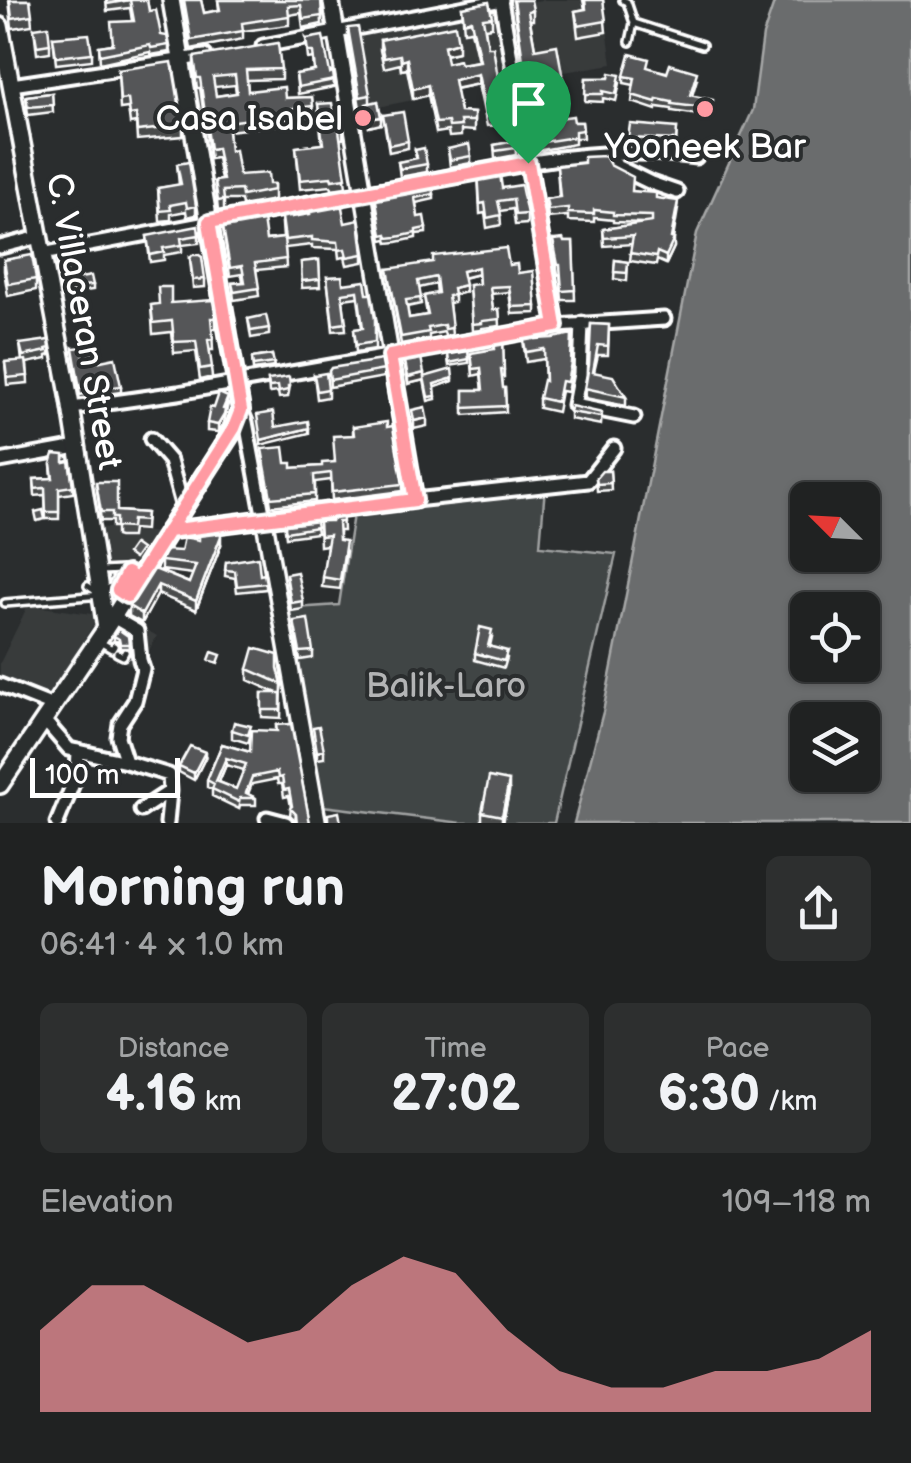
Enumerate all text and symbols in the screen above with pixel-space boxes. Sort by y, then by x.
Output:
pin [486,61,571,164]
icon: arrive [501,76,556,131]
place label: Casa Isabel [155,98,343,141]
marker: Yooneek Bar [694,98,716,120]
marker: Casa Isabel [352,107,374,129]
place label: Yooneek Bar [603,126,807,169]
street label: C. Villaceran Street [36,170,131,473]
north arrow [790,482,880,572]
map controls [790,482,880,792]
button: locate [790,592,880,682]
park label: Balik-Laro [366,665,526,708]
button: layers [790,702,880,792]
scale bar [30,753,180,798]
text: 100 m [45,759,119,792]
text: Morning run [40,855,345,922]
button: share [766,856,871,961]
text: 06:41 · 4 × 1.0 km [40,926,284,965]
text: Distance [118,1032,229,1065]
text: Time [424,1032,487,1065]
text: Pace [706,1032,769,1065]
text: 4.16 [105,1065,197,1125]
text: 27:02 [391,1065,520,1125]
text: 6:30 [658,1065,760,1125]
text: km [197,1085,242,1118]
text: /km [760,1085,817,1118]
text: Elevation [40,1183,173,1222]
text: 109–118 m [722,1183,871,1222]

